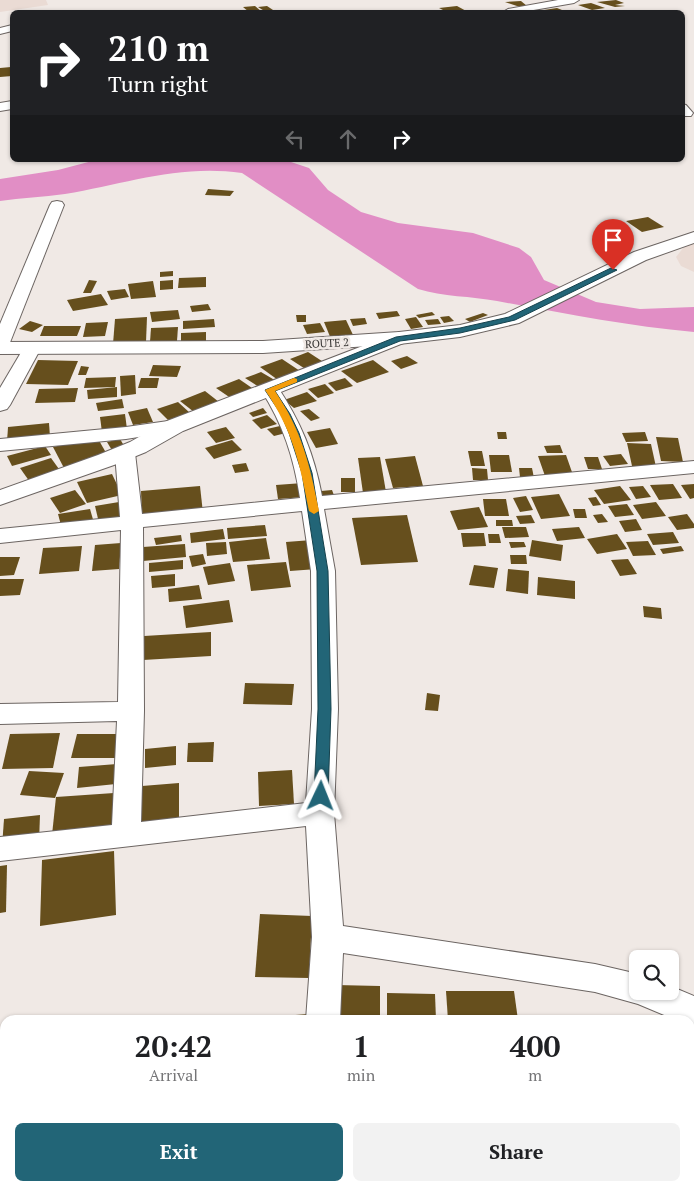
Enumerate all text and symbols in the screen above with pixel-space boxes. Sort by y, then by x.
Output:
text: 210 m [108,25,209,71]
icon: right [25,30,90,95]
text: Turn right [108,69,208,98]
icon: left [281,125,309,153]
icon: ahead [334,125,362,153]
icon: right [387,125,415,153]
pin [592,219,634,270]
icon: arrive [599,226,627,254]
street label: ROUTE 2 [305,335,349,351]
position arrow [294,769,346,821]
map controls [629,950,679,1000]
button: search [629,950,679,1000]
text: 20:42 [134,1026,213,1066]
text: 1 [353,1026,370,1066]
text: 400 [510,1026,561,1066]
text: Arrival [149,1064,198,1086]
text: min [347,1064,375,1086]
text: m [528,1064,542,1086]
button: Exit [15,1123,343,1181]
button: Share [353,1123,680,1181]

